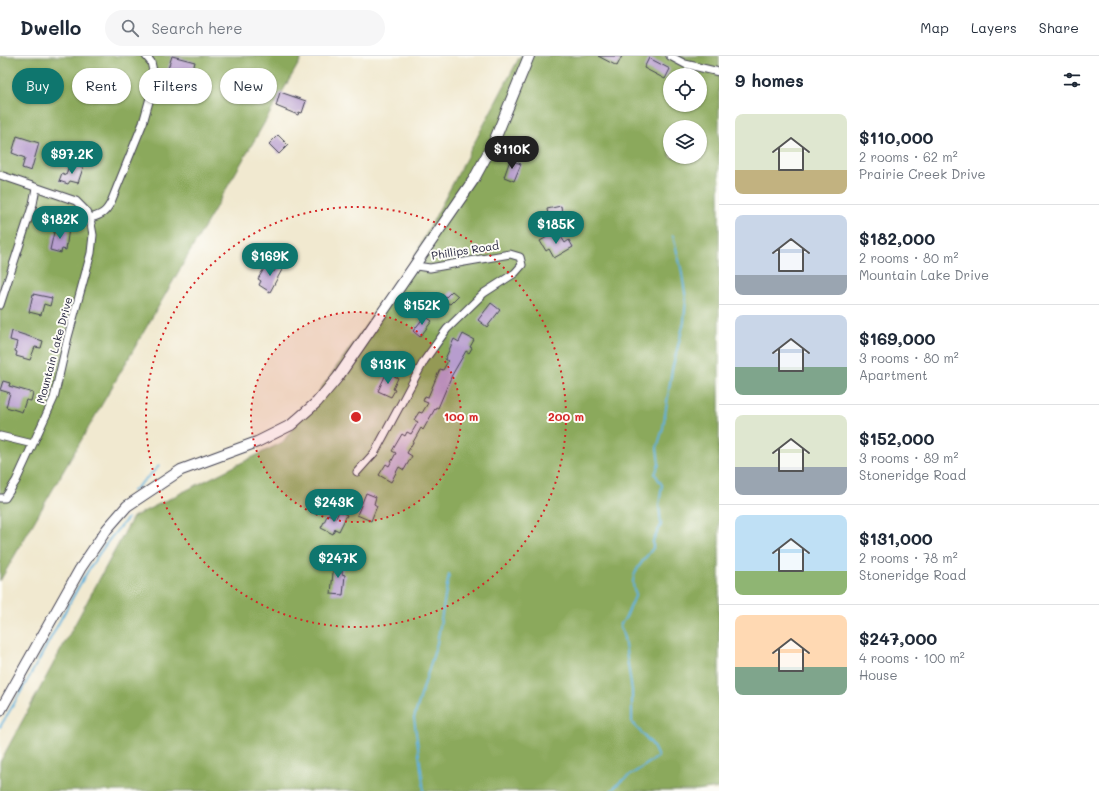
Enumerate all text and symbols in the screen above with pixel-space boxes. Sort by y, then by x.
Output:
search box [105,10,385,46]
text: Dwello [20,15,81,40]
icon: search [119,17,141,39]
text: Search here [151,18,243,38]
text: Map [920,18,949,37]
text: Layers [971,18,1017,37]
text: Share [1039,18,1079,37]
chip: Buy [12,68,64,104]
chip: Rent [72,68,131,104]
chip: Filters [139,68,212,104]
chip: New [220,68,277,104]
map controls [663,68,707,164]
button: locate [663,68,707,112]
text: 9 homes [735,69,804,91]
icon: filters [1061,69,1083,91]
button: layers [663,120,707,164]
text: $110,000 [859,126,934,148]
icon: home [767,130,815,178]
pin: $110K [484,136,540,170]
text: $110K [494,140,530,157]
pin: $97.2K [39,141,105,175]
text: $97.2K [51,145,93,162]
text: 2 rooms · 62 m² [859,148,958,165]
text: Prairie Creek Drive [859,165,986,182]
pin: $182K [32,206,88,240]
text: $182K [41,210,79,227]
pin: $185K [528,211,584,245]
text: $185K [537,215,575,232]
text: $182,000 [859,227,935,249]
icon: home [767,231,815,279]
street label: Phillips Road [430,237,500,263]
pin: $169K [242,243,298,277]
text: $169K [251,247,289,264]
text: 2 rooms · 80 m² [859,249,958,266]
text: Mountain Lake Drive [859,266,989,283]
pin: $152K [394,292,450,326]
street label: Mountain Lake Drive [33,295,76,405]
text: $152K [403,296,441,313]
text: $169,000 [859,327,936,349]
icon: home [767,331,815,379]
text: 3 rooms · 80 m² [859,349,959,366]
pin: $131K [360,351,416,385]
text: $131K [370,355,406,372]
text: Apartment [859,366,928,383]
text: 100 m [444,408,478,424]
text: 200 m [548,408,584,424]
centre of rings [349,410,363,424]
text: $152,000 [859,427,934,449]
icon: home [767,431,815,479]
text: 3 rooms · 89 m² [859,449,958,466]
text: Stoneridge Road [859,466,966,483]
pin: $243K [306,489,362,523]
text: $243K [314,493,354,510]
text: $131,000 [859,527,933,549]
icon: home [767,531,815,579]
pin: $247K [310,545,366,579]
text: $247K [318,549,358,566]
text: 2 rooms · 78 m² [859,549,958,566]
text: Stoneridge Road [859,566,966,583]
text: $247,000 [859,627,937,649]
icon: home [767,631,815,679]
text: 4 rooms · 100 m² [859,649,965,666]
text: House [859,666,897,683]

